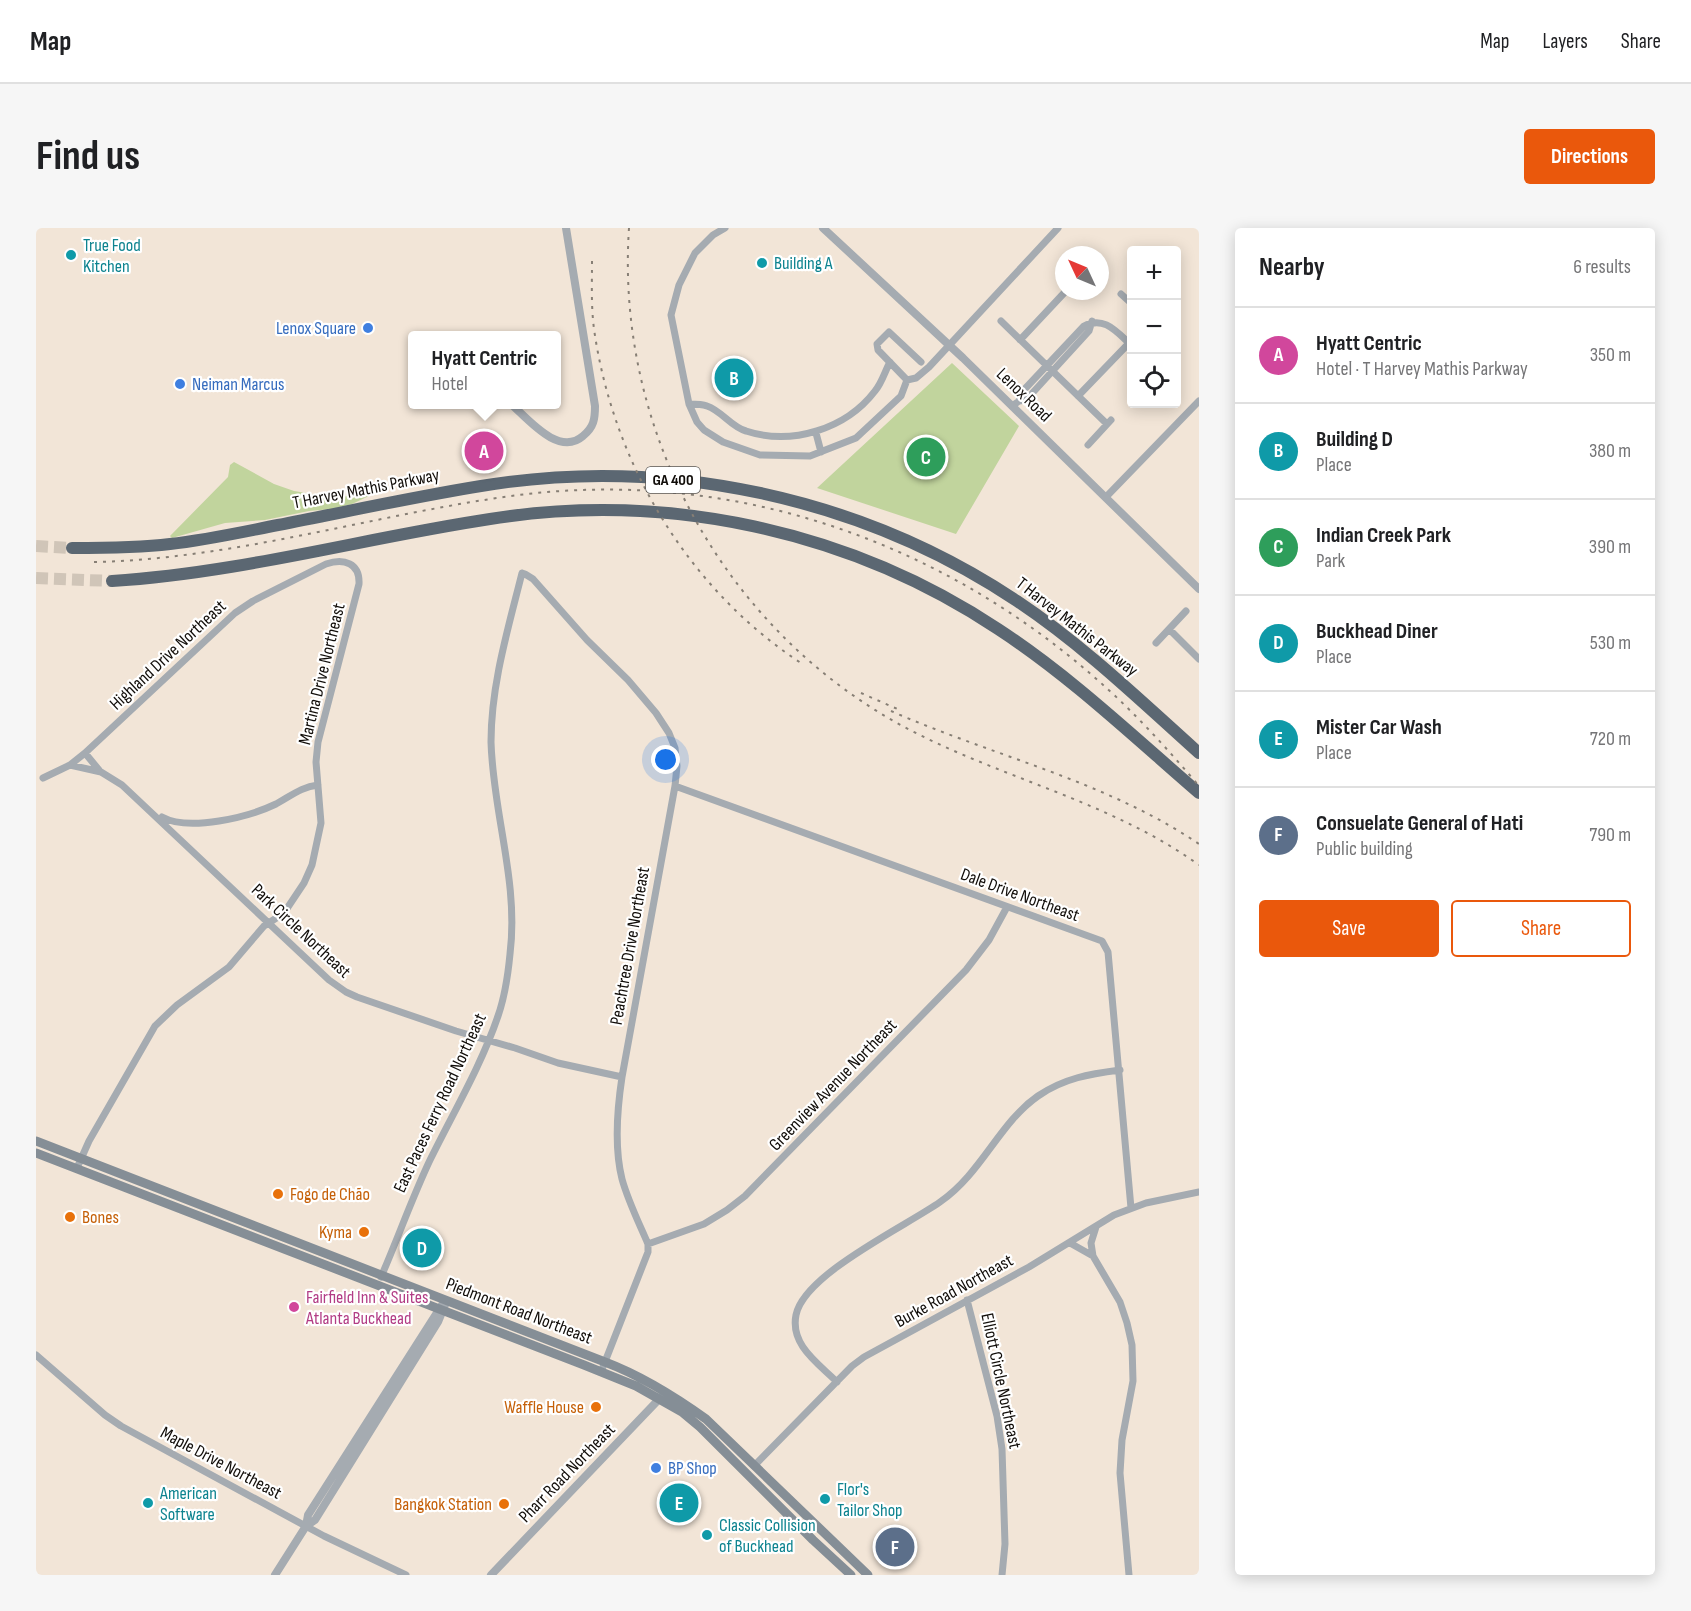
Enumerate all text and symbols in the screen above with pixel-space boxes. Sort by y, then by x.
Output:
text: Map [30,25,71,58]
text: Map [1480,29,1509,54]
text: Layers [1542,29,1588,54]
text: Share [1621,29,1661,54]
button: Directions [1524,129,1655,184]
text: Find us [36,131,140,182]
place label: True Food Kitchen [83,235,141,277]
north arrow [1055,246,1109,300]
map controls [1127,246,1181,408]
button: + [1127,246,1181,300]
marker: True Food Kitchen [64,248,78,262]
text: Nearby [1259,252,1325,283]
place label: Building A [774,253,833,274]
text: 6 results [1573,255,1631,279]
marker: Building A [755,256,769,270]
button: − [1127,300,1181,354]
place label: Lenox Square [276,318,356,339]
marker: Lenox Square [361,321,375,335]
text: Hyatt Centric [1316,330,1422,357]
popup [408,331,561,409]
text: A [1274,343,1283,367]
text: 350 m [1590,343,1631,367]
text: Hyatt Centric [432,345,537,372]
button: locate [1127,354,1181,408]
pin: B [714,356,754,400]
text: Hotel · T Harvey Mathis Parkway [1316,357,1528,381]
street label: Lenox Road [992,364,1056,426]
text: Hotel [432,372,468,396]
place label: Neiman Marcus [192,374,285,395]
marker: Neiman Marcus [173,377,187,391]
text: Building D [1316,426,1393,453]
pin: A [464,428,504,474]
pin: C [906,434,946,480]
text: B [1274,439,1283,463]
text: 380 m [1589,439,1631,463]
text: Place [1316,453,1352,477]
street label: T Harvey Mathis Parkway [291,464,441,514]
road number: GA 400 [646,467,700,493]
text: Indian Creek Park [1316,522,1451,549]
text: C [1273,535,1284,559]
text: 390 m [1589,535,1631,559]
text: Park [1316,549,1345,573]
street label: T Harvey Mathis Parkway [1012,573,1142,681]
street label: Highland Drive Northeast [105,595,231,714]
street label: Martina Drive Northeast [294,601,350,747]
text: Buckhead Diner [1316,618,1438,645]
text: D [1273,631,1284,655]
text: 530 m [1590,631,1631,655]
text: Place [1316,645,1352,669]
text: Mister Car Wash [1316,714,1442,741]
text: E [1274,727,1283,751]
text: 720 m [1590,727,1631,751]
text: Place [1316,741,1352,765]
your location [651,745,680,774]
text: Consuelate General of Hati [1316,810,1523,837]
text: F [1274,823,1283,847]
text: 790 m [1589,823,1631,847]
text: Public building [1316,837,1413,861]
street label: Dale Drive Northeast [958,864,1083,926]
street label: Peachtree Drive Northeast [606,865,654,1027]
street label: Park Circle Northeast [247,880,355,983]
button: Save [1259,900,1439,957]
button: Share [1451,900,1631,957]
street label: East Paces Ferry Road Northeast [389,1010,491,1196]
street label: Greenview Avenue Northeast [765,1015,902,1155]
place label: Fogo de Chão [290,1184,370,1205]
marker: Fogo de Chão [271,1187,285,1201]
place label: Bones [82,1207,119,1228]
marker: Bones [63,1210,77,1224]
place label: Kyma [319,1222,352,1243]
marker: Kyma [357,1225,371,1239]
pin: D [402,1226,442,1270]
street label: Burke Road Northeast [891,1250,1017,1332]
street label: Piedmont Road Northeast [443,1273,596,1349]
place label: Fairfield Inn & Suites Atlanta Buckhead [305,1287,428,1329]
marker: Fairfield Inn & Suites Atlanta Buckhead [287,1300,301,1314]
street label: Elliott Circle Northeast [976,1311,1026,1451]
place label: Waffle House [504,1397,584,1418]
marker: Waffle House [589,1400,603,1414]
street label: Pharr Road Northeast [514,1419,620,1527]
street label: Maple Drive Northeast [157,1422,286,1504]
place label: BP Shop [668,1458,717,1479]
marker: BP Shop [649,1461,663,1475]
place label: Flor's Tailor Shop [837,1479,903,1521]
pin: E [660,1480,698,1526]
place label: American Software [159,1483,217,1525]
marker: Flor's Tailor Shop [818,1492,832,1506]
place label: Bangkok Station [394,1494,492,1515]
marker: American Software [141,1496,155,1510]
marker: Bangkok Station [497,1497,511,1511]
place label: Classic Collision of Buckhead [719,1515,816,1557]
pin: F [876,1524,914,1570]
marker: Classic Collision of Buckhead [700,1528,714,1542]

